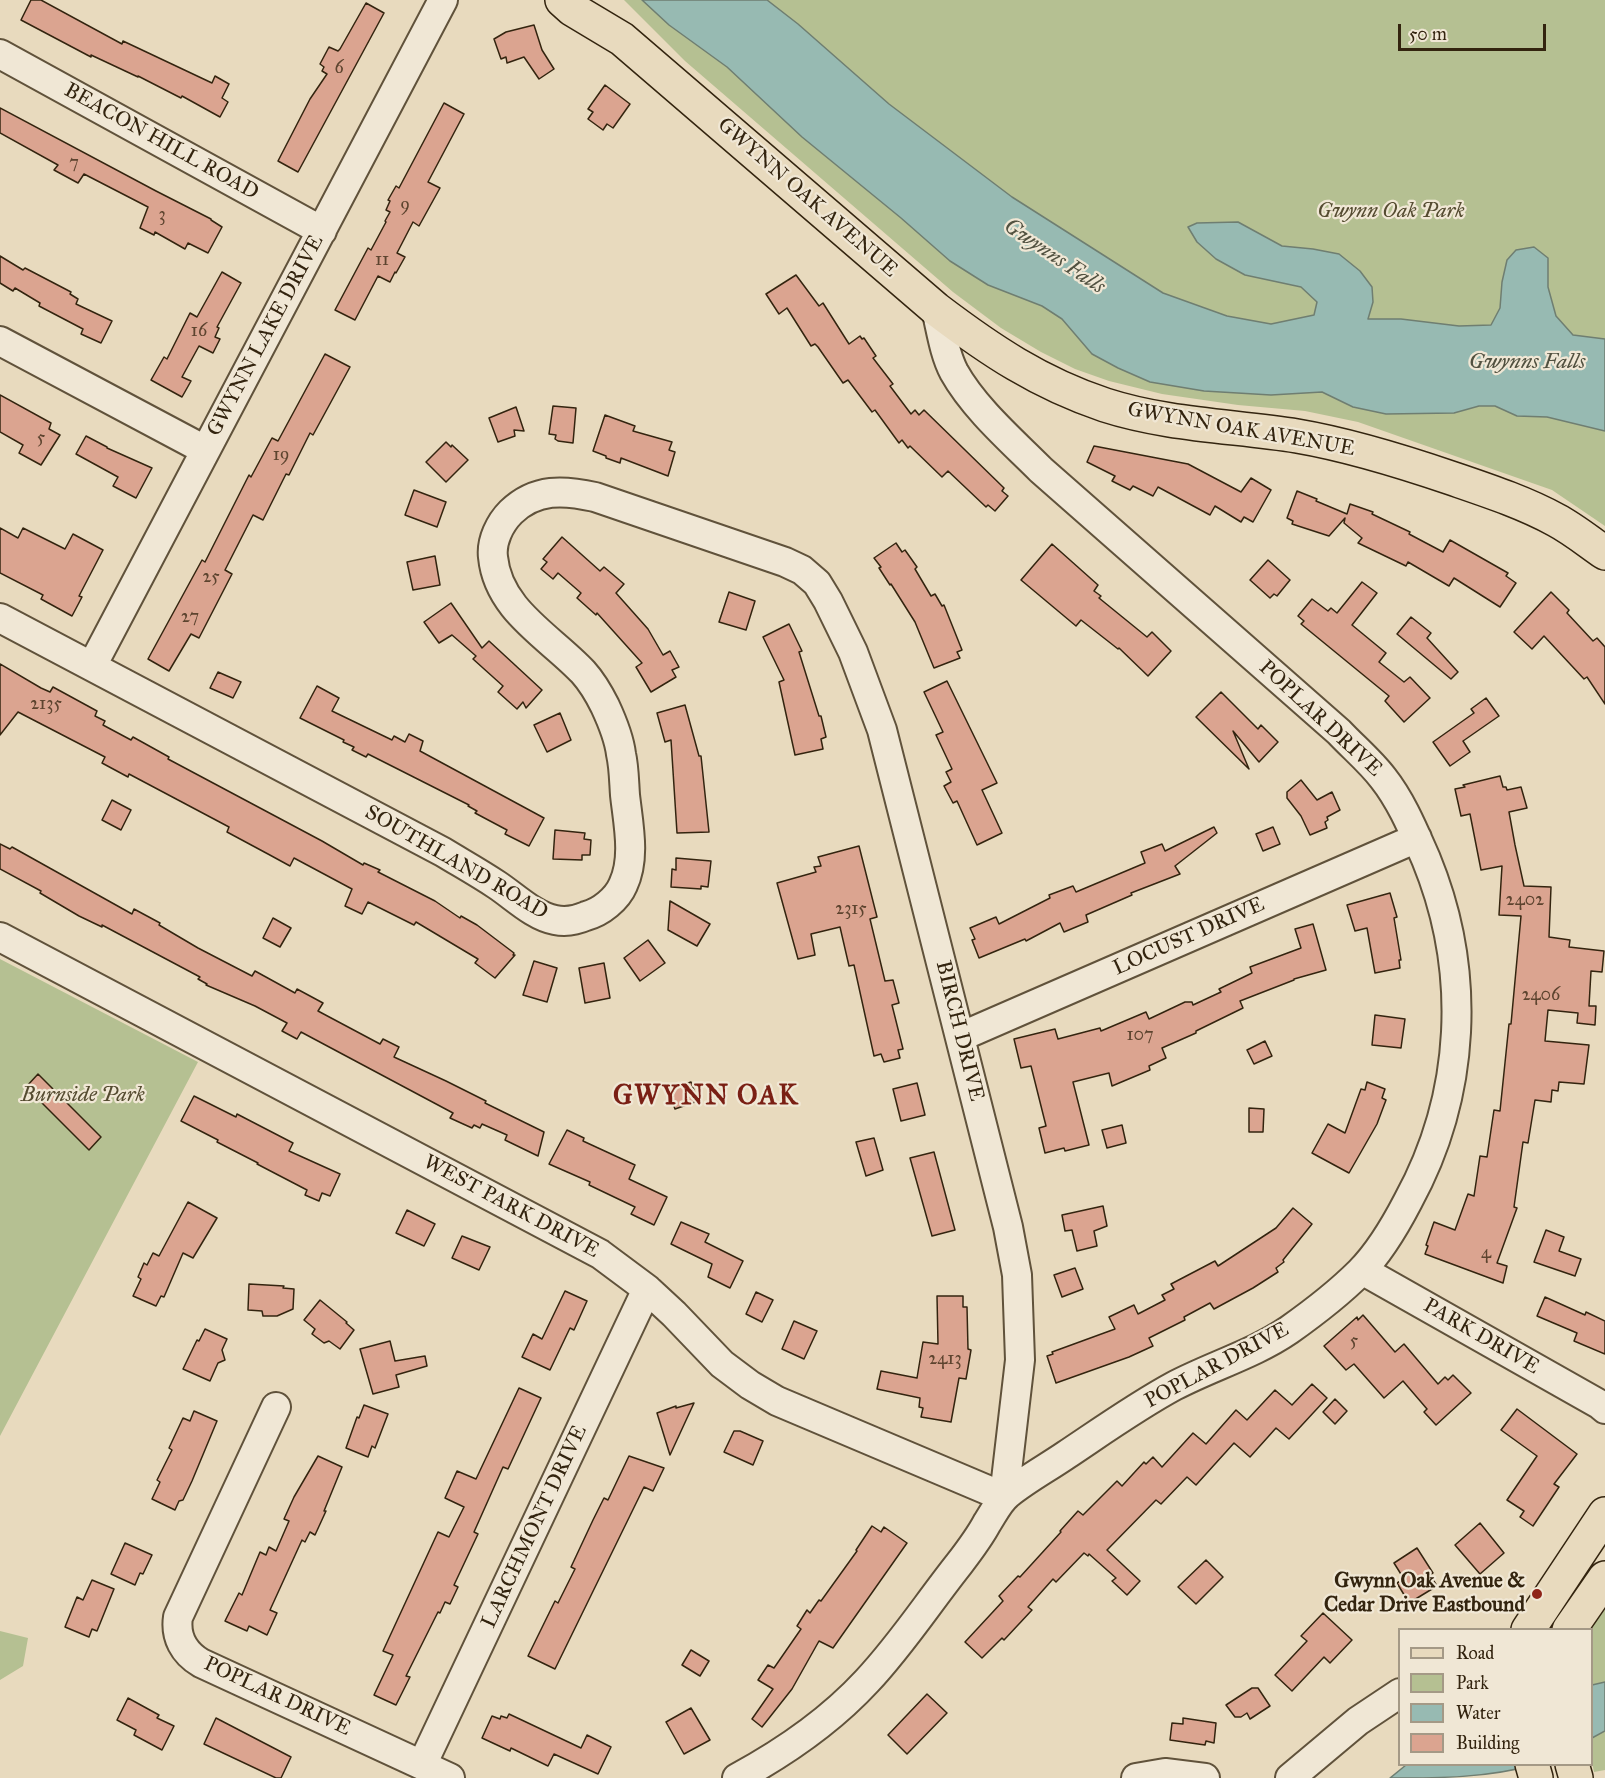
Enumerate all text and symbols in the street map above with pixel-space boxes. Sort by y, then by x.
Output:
scale bar [1401,12,1550,50]
text: 50 m [1409,23,1447,45]
house number: 6 [334,58,344,80]
street label: BEACON HILL ROAD [59,78,263,206]
street label: GWYNN OAK AVENUE [712,113,902,283]
house number: 7 [69,153,79,175]
house number: 9 [400,195,410,217]
park label: Gwynn Oak Park [1317,199,1465,225]
house number: 3 [158,205,166,227]
water label: Gwynns Falls [998,213,1110,301]
street label: GWYNN LAKE DRIVE [202,231,330,441]
house number: 11 [375,250,389,272]
house number: 16 [191,321,207,343]
water label: Gwynns Falls [1469,350,1585,376]
street label: GWYNN OAK AVENUE [1125,398,1357,462]
house number: 5 [37,428,45,450]
house number: 19 [273,445,289,467]
house number: 25 [202,567,220,589]
house number: 27 [181,607,199,629]
street label: POPLAR DRIVE [1253,656,1387,782]
house number: 2135 [30,694,62,716]
street label: SOUTHLAND ROAD [360,800,552,926]
house number: 2402 [1506,890,1544,912]
street label: LOCUST DRIVE [1109,892,1269,982]
house number: 2315 [835,899,867,921]
street label: BIRCH DRIVE [929,958,989,1104]
house number: 2406 [1522,985,1560,1007]
house number: 107 [1126,1025,1154,1047]
district label: GWYNN OAK [613,1081,799,1113]
park label: Burnside Park [21,1083,145,1109]
street label: WEST PARK DRIVE [419,1150,603,1264]
house number: 4 [1481,1243,1491,1265]
street label: PARK DRIVE [1419,1294,1543,1380]
street label: POPLAR DRIVE [1141,1318,1293,1414]
house number: 5 [1350,1331,1358,1353]
house number: 2413 [928,1349,962,1371]
street label: LARCHMONT DRIVE [477,1422,593,1632]
place label: Gwynn Oak Avenue & Cedar Drive Eastbound [1324,1569,1525,1619]
marker: Gwynn Oak Avenue & Cedar Drive Eastbound [1530,1587,1544,1601]
legend [1398,1628,1593,1766]
text: Road [1456,1642,1494,1664]
street label: POPLAR DRIVE [200,1652,354,1742]
text: Park [1456,1672,1489,1694]
text: Water [1456,1702,1500,1724]
text: Building [1456,1732,1519,1754]

